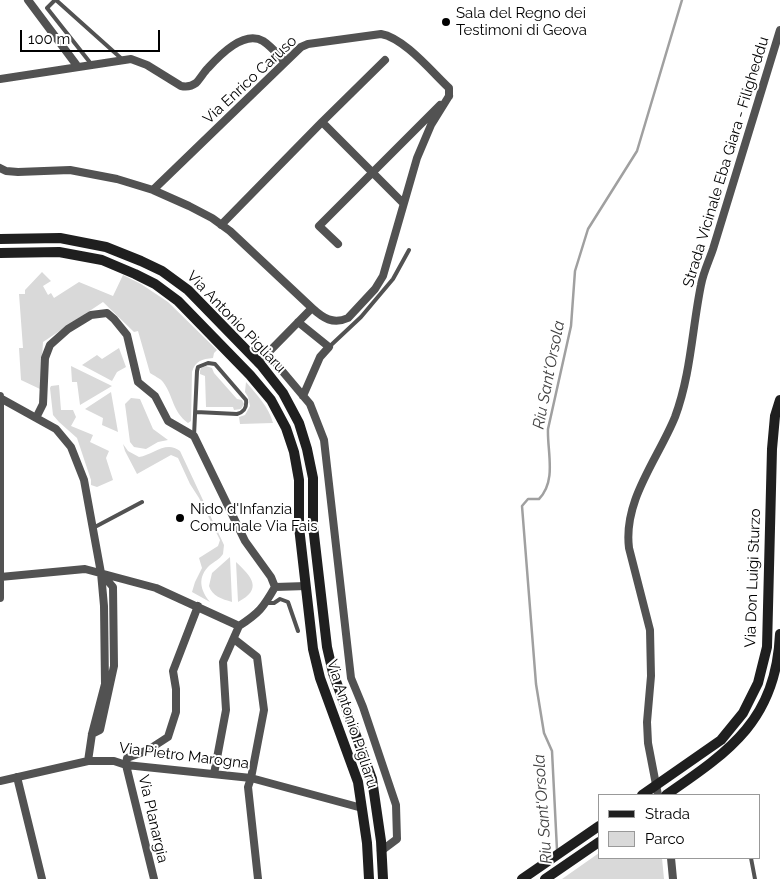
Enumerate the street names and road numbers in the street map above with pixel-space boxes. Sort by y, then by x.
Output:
street label: Via Enrico Caruso [199,32,301,128]
street label: Strada Vicinale Eba Giara - Filigheddu [679,35,773,289]
street label: Via Antonio Pigliaru [183,267,289,377]
street label: Via Don Luigi Sturzo [742,508,764,648]
street label: Via Antonio Pigliaru [323,657,381,791]
street label: Via Pietro Marogna [118,739,250,773]
street label: Via Planargia [134,773,172,865]

